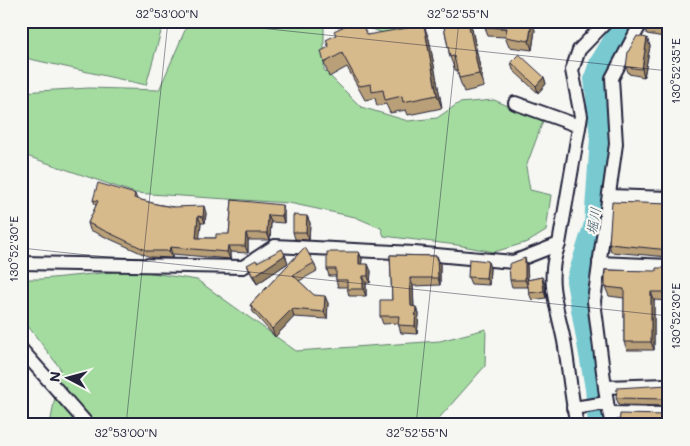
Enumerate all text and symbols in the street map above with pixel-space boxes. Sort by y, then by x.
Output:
text: 32°53'00"N [136,5,198,21]
text: 32°52'55"N [427,5,489,21]
text: 130°52'35"E [667,38,683,104]
water label: 堀川 [581,206,605,236]
text: 130°52'30"E [5,216,21,282]
text: 130°52'30"E [667,283,683,349]
north arrow [42,354,92,404]
text: N [45,370,65,383]
text: 32°53'00"N [95,424,157,440]
text: 32°52'55"N [386,424,448,440]

